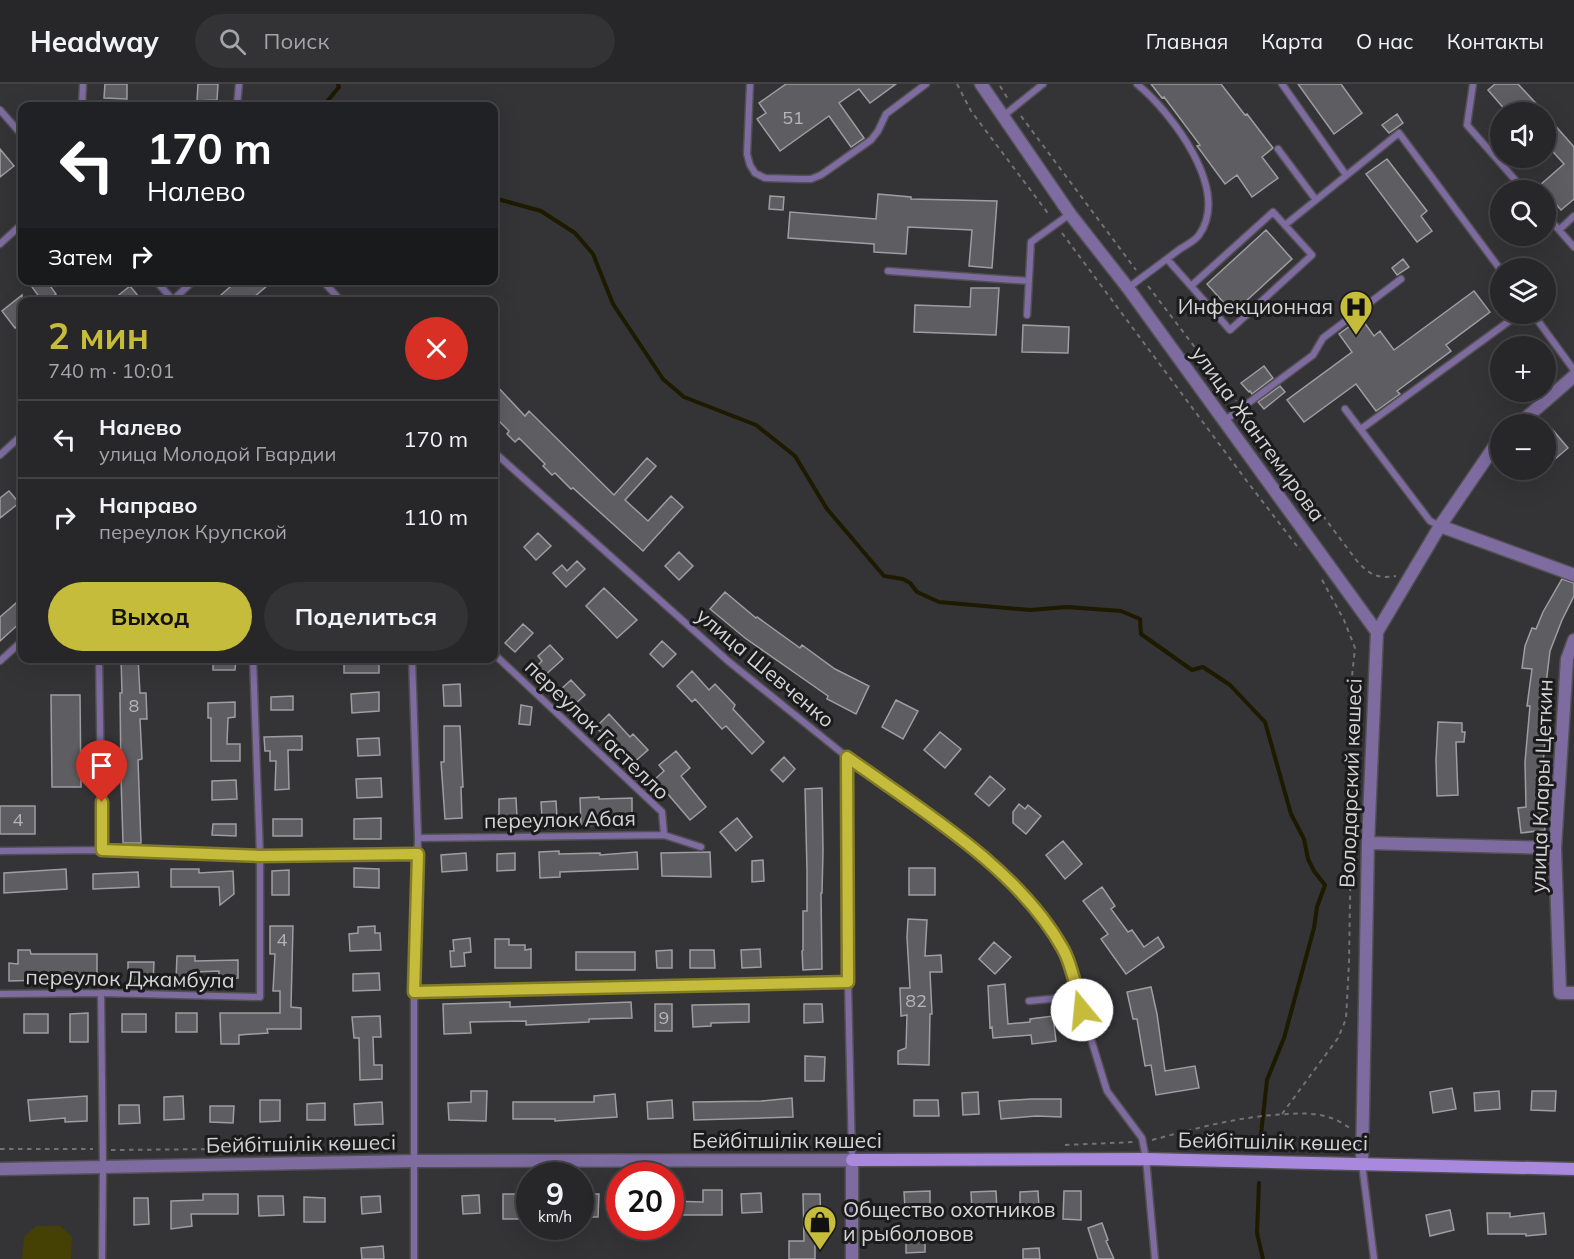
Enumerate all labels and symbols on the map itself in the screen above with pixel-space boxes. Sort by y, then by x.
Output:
house number: 51 [782,106,804,129]
hospital icon: Инфекционная [1338,289,1374,336]
place label: Инфекционная [1178,293,1333,319]
street label: улица Жантемирова [1186,341,1331,526]
street label: улица Шевченко [691,602,840,733]
street label: переулок Гастелло [520,654,675,805]
street label: Володарский көшесі [1333,678,1367,888]
street label: улица Клары Цеткин [1524,679,1558,893]
house number: 8 [129,694,139,717]
pin [76,740,127,802]
street label: переулок Абая [484,805,636,833]
house number: 4 [13,808,24,831]
house number: 4 [277,928,288,951]
street label: переулок Джамбула [25,963,235,993]
position arrow [1050,978,1114,1042]
house number: 82 [905,989,927,1012]
house number: 9 [659,1006,669,1029]
street label: Бейбітшілік көшесі [1178,1126,1368,1156]
street label: Бейбітшілік көшесі [692,1127,882,1153]
street label: Бейбітшілік көшесі [206,1128,396,1158]
speed limit sign: 20 [606,1162,684,1240]
place label: Общество охотников и рыболовов [843,1196,1056,1246]
shop icon: Общество охотников и рыболовов [802,1204,838,1251]

